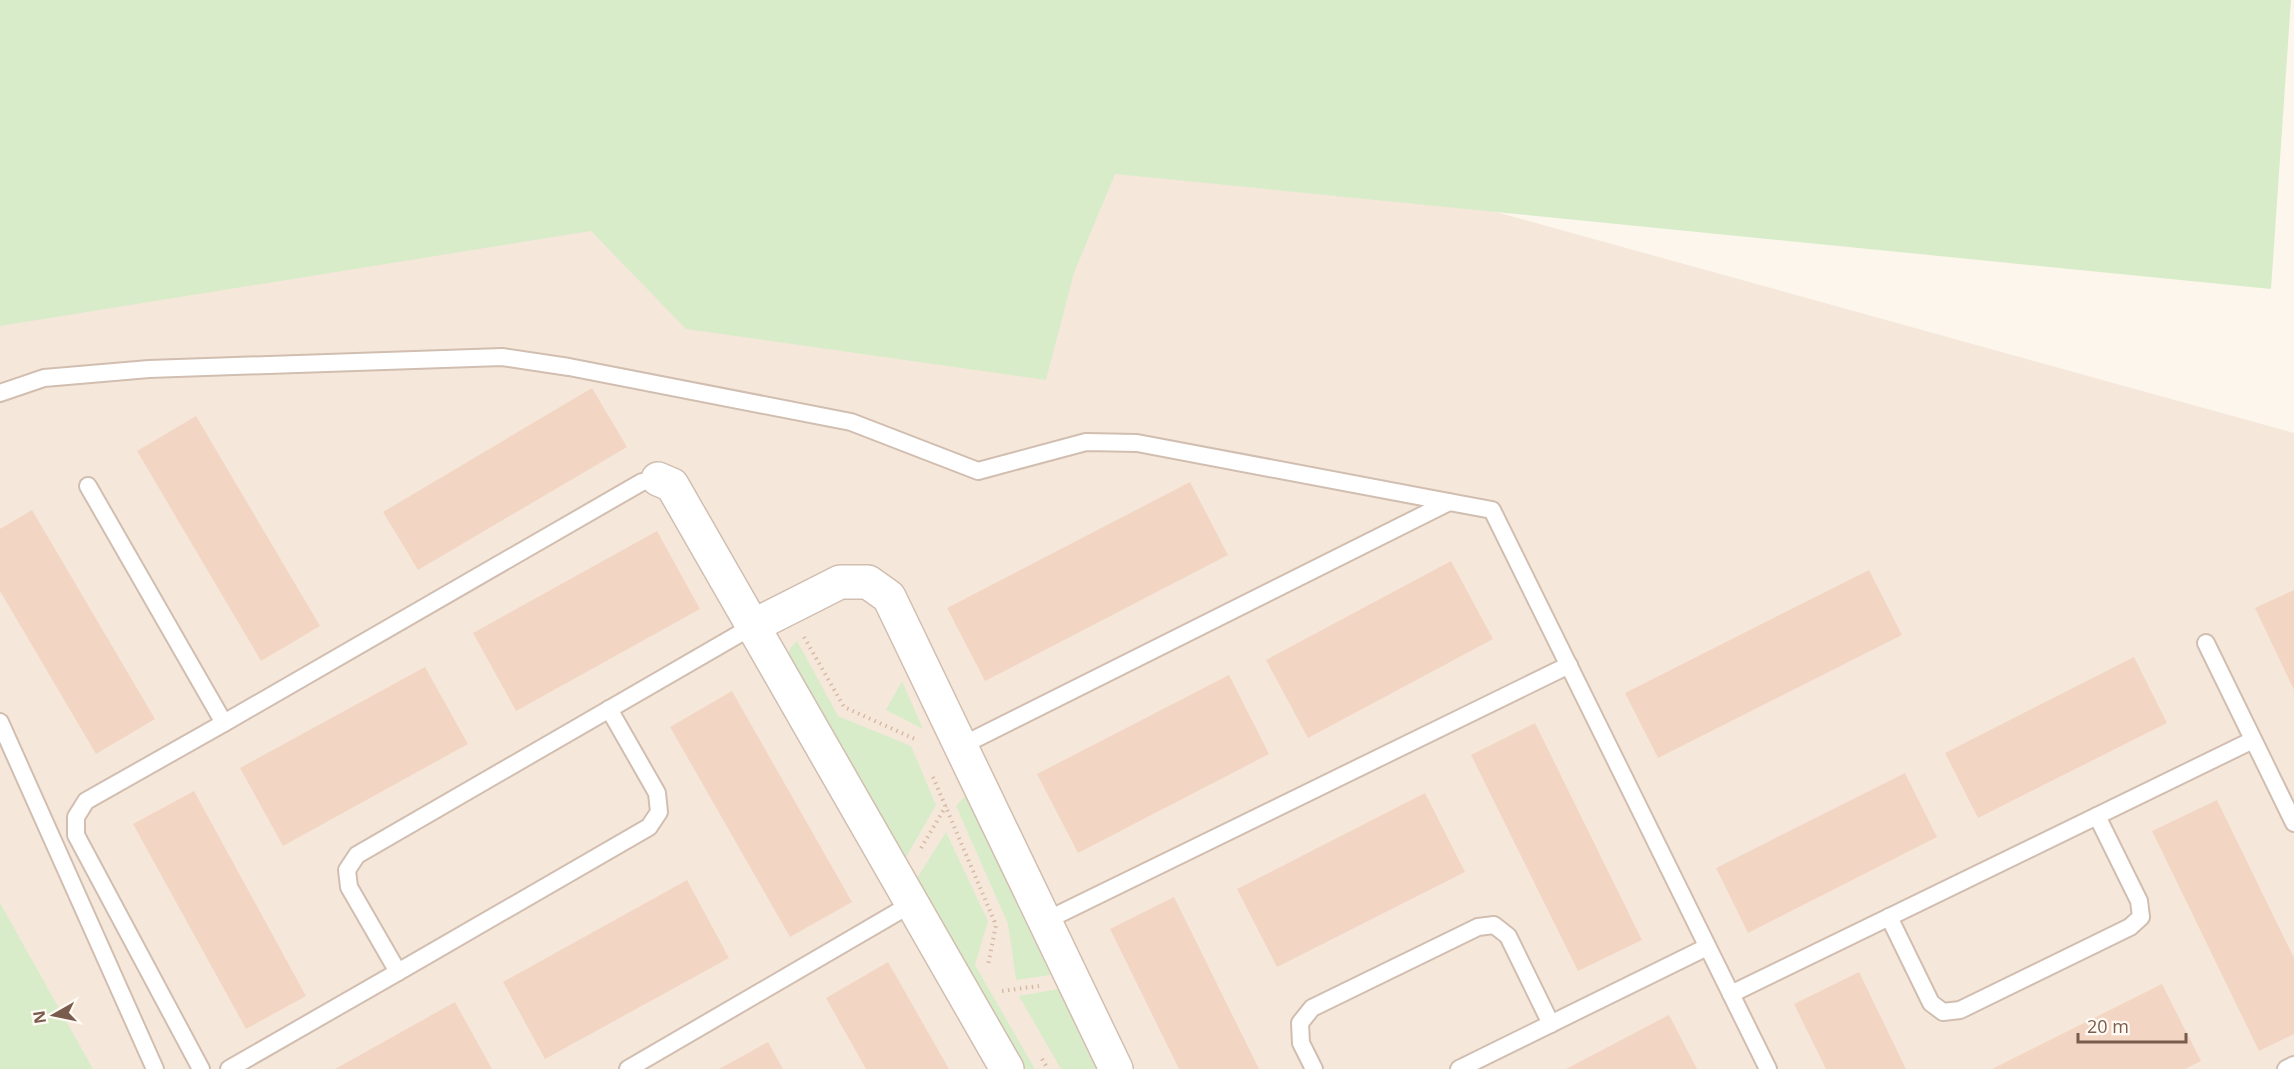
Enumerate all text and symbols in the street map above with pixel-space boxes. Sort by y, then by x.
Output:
north arrow [24,985,84,1045]
scale bar [2078,1006,2186,1044]
text: N [27,1009,51,1025]
text: 20 m [2087,1014,2129,1038]

